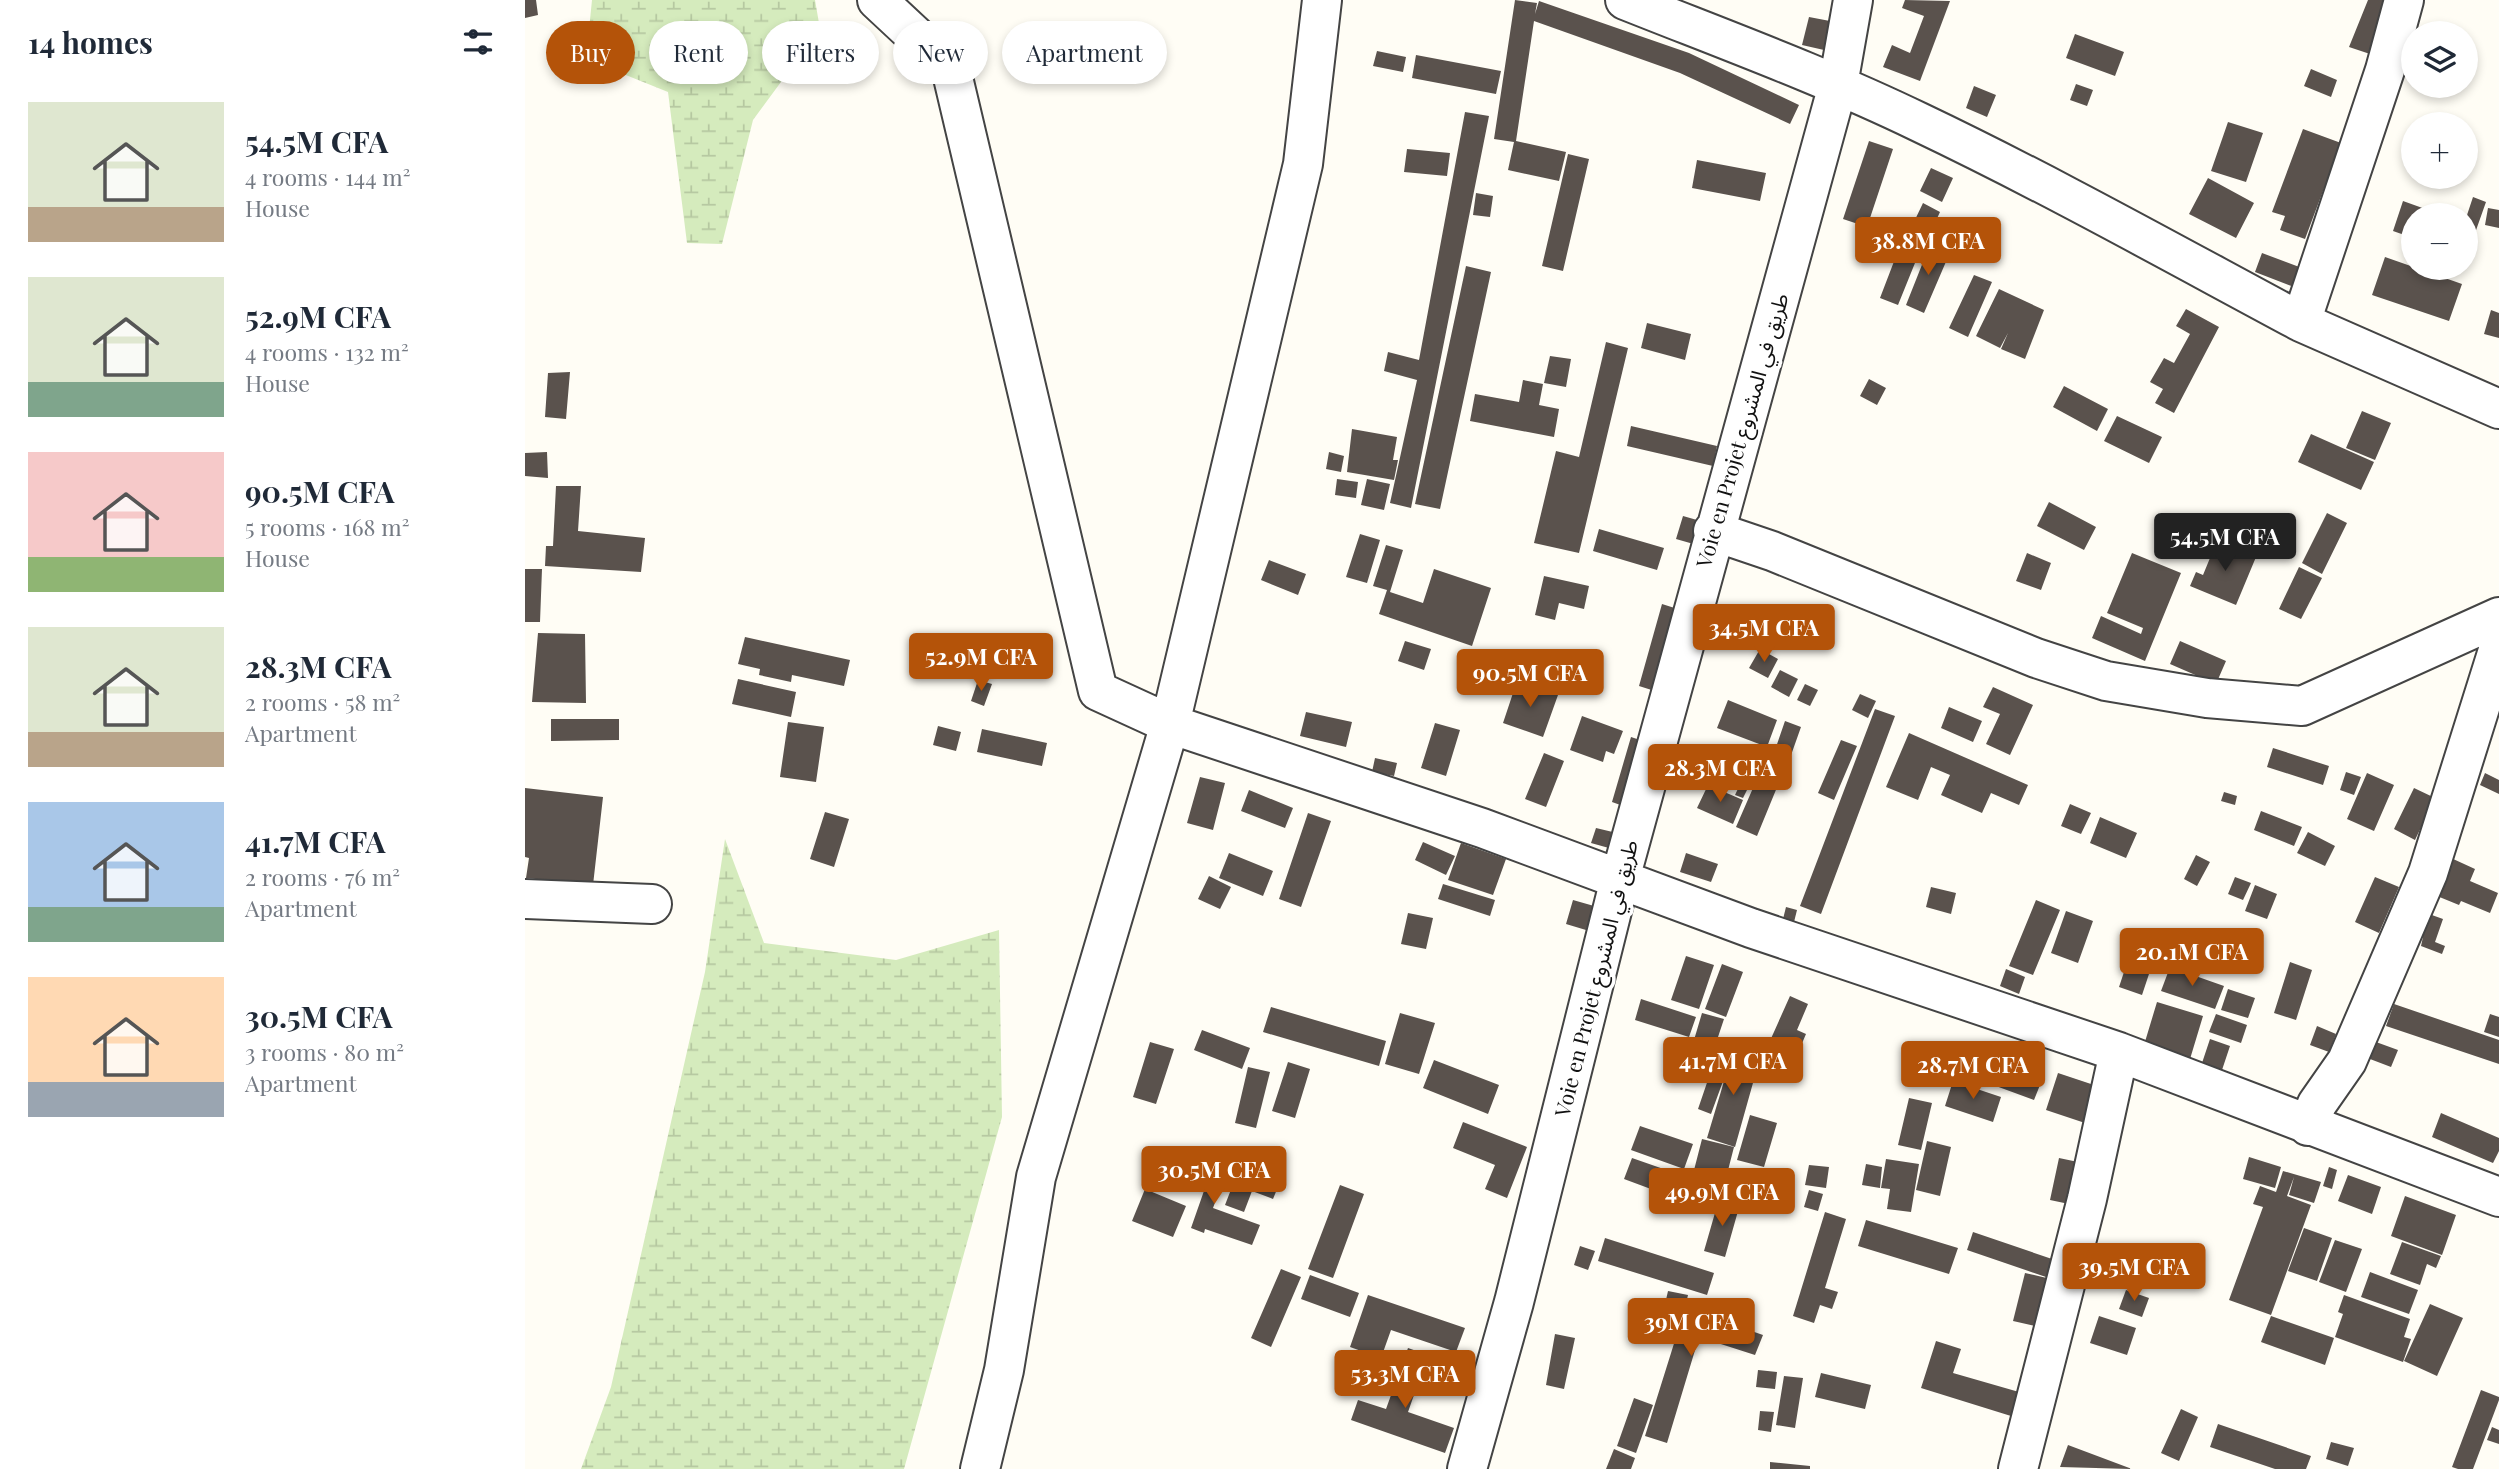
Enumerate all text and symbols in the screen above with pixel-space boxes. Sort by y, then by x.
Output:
chip: Buy [546,21,635,84]
chip: Rent [649,21,748,84]
chip: Filters [762,21,879,84]
chip: New [893,21,988,84]
chip: Apartment [1002,21,1167,84]
map controls [2401,21,2478,280]
button: layers [2401,21,2478,98]
text: 14 homes [28,22,153,62]
icon: filters [459,23,497,61]
button: + [2401,112,2478,189]
text: 54.5M CFA [245,121,388,161]
icon: home [84,130,168,214]
text: 4 rooms · 144 m² [245,161,410,192]
text: House [245,192,310,223]
button: − [2401,203,2478,280]
pin: 38.8M CFA [1848,218,2008,277]
text: 38.8M CFA [1871,224,1985,255]
street label: Voie en Projet طريق في المشروع [1688,289,1797,573]
text: 52.9M CFA [245,296,391,336]
icon: home [84,305,168,389]
text: 4 rooms · 132 m² [245,336,409,367]
text: House [245,367,310,398]
text: 90.5M CFA [245,471,394,511]
icon: home [84,480,168,564]
text: 5 rooms · 168 m² [245,511,409,542]
pin: 54.5M CFA [2145,514,2305,573]
text: 54.5M CFA [2170,520,2280,551]
text: House [245,542,310,573]
pin: 34.5M CFA [1684,604,1844,664]
text: 34.5M CFA [1709,611,1819,642]
pin: 52.9M CFA [901,634,1061,693]
text: 52.9M CFA [925,640,1037,671]
text: 28.3M CFA [245,646,391,686]
pin: 90.5M CFA [1450,650,1610,709]
icon: home [84,655,168,739]
text: 90.5M CFA [1473,656,1587,687]
text: 2 rooms · 58 m² [245,686,400,717]
text: Apartment [245,717,357,748]
pin: 28.3M CFA [1640,744,1800,804]
text: 28.3M CFA [1664,751,1776,782]
text: 41.7M CFA [245,821,386,861]
icon: home [84,830,168,914]
street label: Voie en Projet طريق في المشروع [1547,837,1647,1121]
text: 2 rooms · 76 m² [245,861,400,892]
text: Apartment [245,892,357,923]
pin: 20.1M CFA [2112,928,2272,988]
text: 20.1M CFA [2136,935,2248,966]
text: 30.5M CFA [245,996,393,1036]
icon: home [84,1005,168,1089]
text: 3 rooms · 80 m² [245,1036,404,1067]
pin: 41.7M CFA [1653,1038,1813,1097]
pin: 28.7M CFA [1893,1042,2053,1101]
text: 41.7M CFA [1679,1044,1787,1075]
text: 28.7M CFA [1917,1048,2029,1079]
text: Apartment [245,1067,357,1098]
pin: 30.5M CFA [1134,1146,1294,1206]
text: 30.5M CFA [1157,1153,1271,1184]
pin: 49.9M CFA [1642,1168,1802,1228]
text: 49.9M CFA [1665,1175,1779,1206]
pin: 39.5M CFA [2054,1244,2214,1303]
text: 39.5M CFA [2079,1250,2190,1281]
pin: 39M CFA [1626,1298,1756,1358]
text: 39M CFA [1644,1305,1738,1336]
pin: 53.3M CFA [1325,1350,1485,1410]
text: 53.3M CFA [1350,1357,1460,1388]

